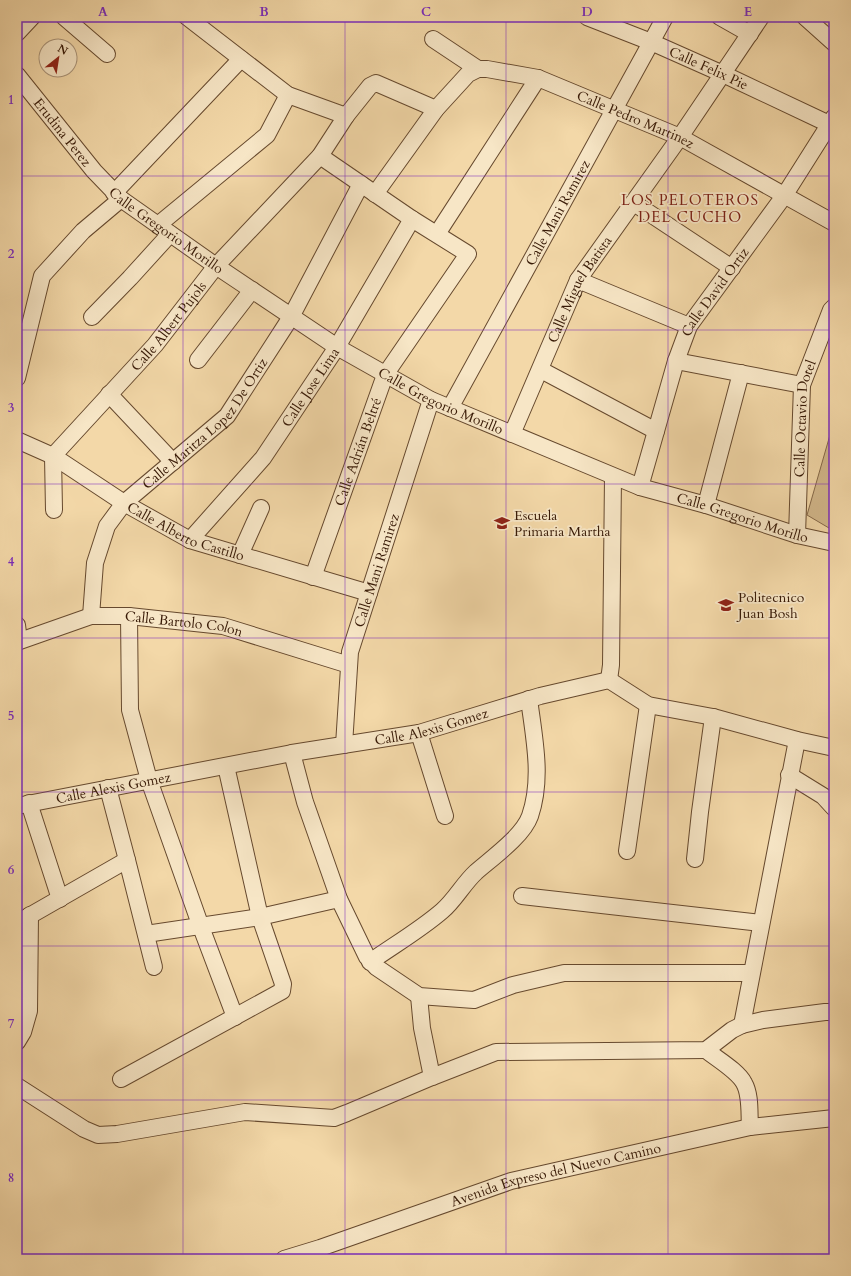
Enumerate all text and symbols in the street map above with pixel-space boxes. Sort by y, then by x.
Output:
text: A [98,3,108,21]
text: B [259,3,269,21]
text: C [421,3,431,21]
text: D [581,3,593,21]
text: E [744,3,752,21]
north arrow [38,38,78,78]
text: N [55,41,71,59]
street label: Calle Felix Pie [666,42,751,95]
street label: Calle Pedro Martinez [574,86,698,153]
text: 1 [8,91,14,109]
street label: Erudina Perez [29,94,96,171]
street label: Calle Mani Ramirez [521,156,595,269]
street label: Calle Gregorio Morillo [104,183,227,279]
district label: LOS PELOTEROS DEL CUCHO [621,190,759,227]
street label: Calle Miguel Batista [543,232,616,346]
street label: Calle David Ortiz [677,243,754,339]
text: 2 [8,245,15,263]
street label: Calle Albert Pujols [127,277,211,375]
street label: Calle Jose Lima [277,344,344,431]
street label: Calle Maritza Lopez De Ortiz [138,354,272,494]
street label: Calle Octavio Dotel [790,357,821,478]
street label: Calle Gregorio Morillo [375,363,507,439]
street label: Calle Adrián Beltré [330,395,386,509]
text: 3 [8,399,15,417]
street label: Calle Gregorio Morillo [674,488,810,547]
street label: Calle Alberto Castillo [123,498,247,566]
place label: Escuela Primaria Martha [514,506,611,541]
street label: Calle Mani Ramirez [350,511,404,630]
school or university icon: Escuela Primaria Martha [493,514,511,532]
text: 4 [8,553,15,571]
place label: Politecnico Juan Bosh [736,588,805,623]
school or university icon: Politecnico Juan Bosh [717,596,735,614]
street label: Calle Bartolo Colon [124,607,245,642]
street label: Calle Alexis Gomez [373,703,491,750]
text: 5 [8,707,14,725]
street label: Calle Alexis Gomez [54,767,173,808]
text: 6 [8,861,15,879]
text: 7 [8,1015,15,1033]
street label: Avenida Expreso del Nuevo Camino [448,1138,663,1211]
text: 8 [8,1169,14,1187]

